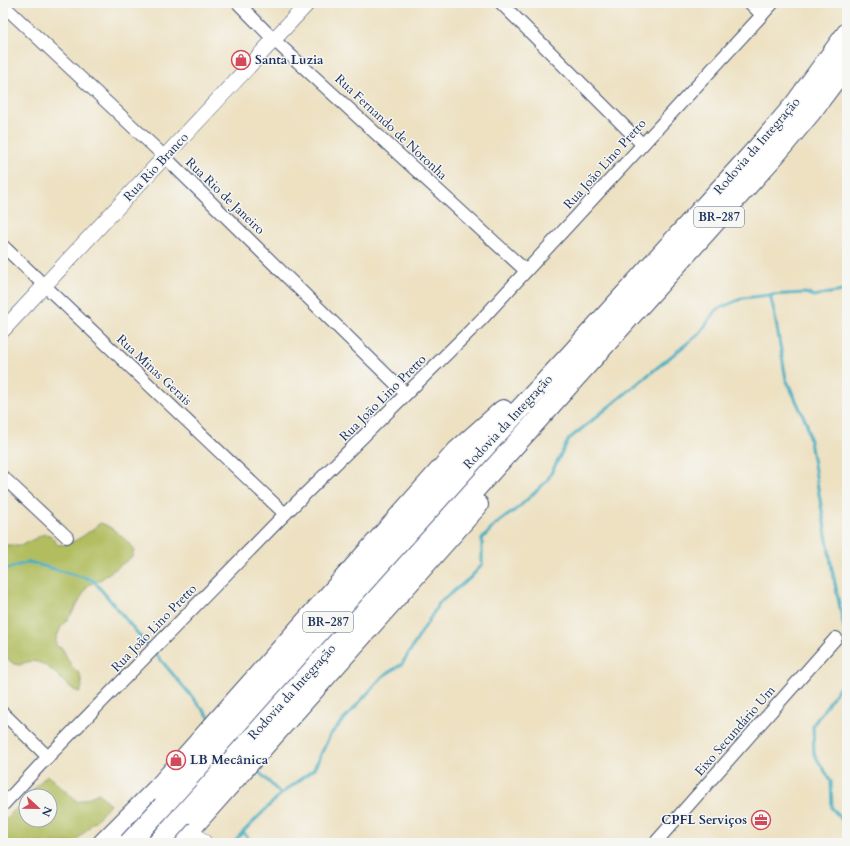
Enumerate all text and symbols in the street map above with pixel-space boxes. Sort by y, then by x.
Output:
shop icon: Santa Luzia [230,49,252,71]
place label: Santa Luzia [255,51,324,69]
street label: Rua Fernando de Noronha [331,70,451,184]
street label: Rodovia da Integração [710,94,804,198]
street label: Rua João Lino Pretto [560,115,650,213]
street label: Rua Rio Branco [119,129,193,205]
street label: Rua Rio de Janeiro [182,154,268,238]
road number: BR-287 [694,207,744,227]
street label: Rua Minas Gerais [113,330,195,410]
street label: Rua João Lino Pretto [336,351,430,445]
street label: Rodovia da Integração [459,371,557,473]
street label: Rua João Lino Pretto [107,580,201,676]
road number: BR-287 [303,612,353,632]
street label: Rodovia da Integração [244,640,340,744]
street label: Eixo Secundário Um [691,682,779,780]
shop icon: LB Mecânica [165,749,187,771]
place label: LB Mecânica [190,751,269,769]
north arrow [18,788,58,828]
text: N [38,804,56,819]
office icon: CPFL Serviços [750,809,772,831]
place label: CPFL Serviços [661,811,747,829]

